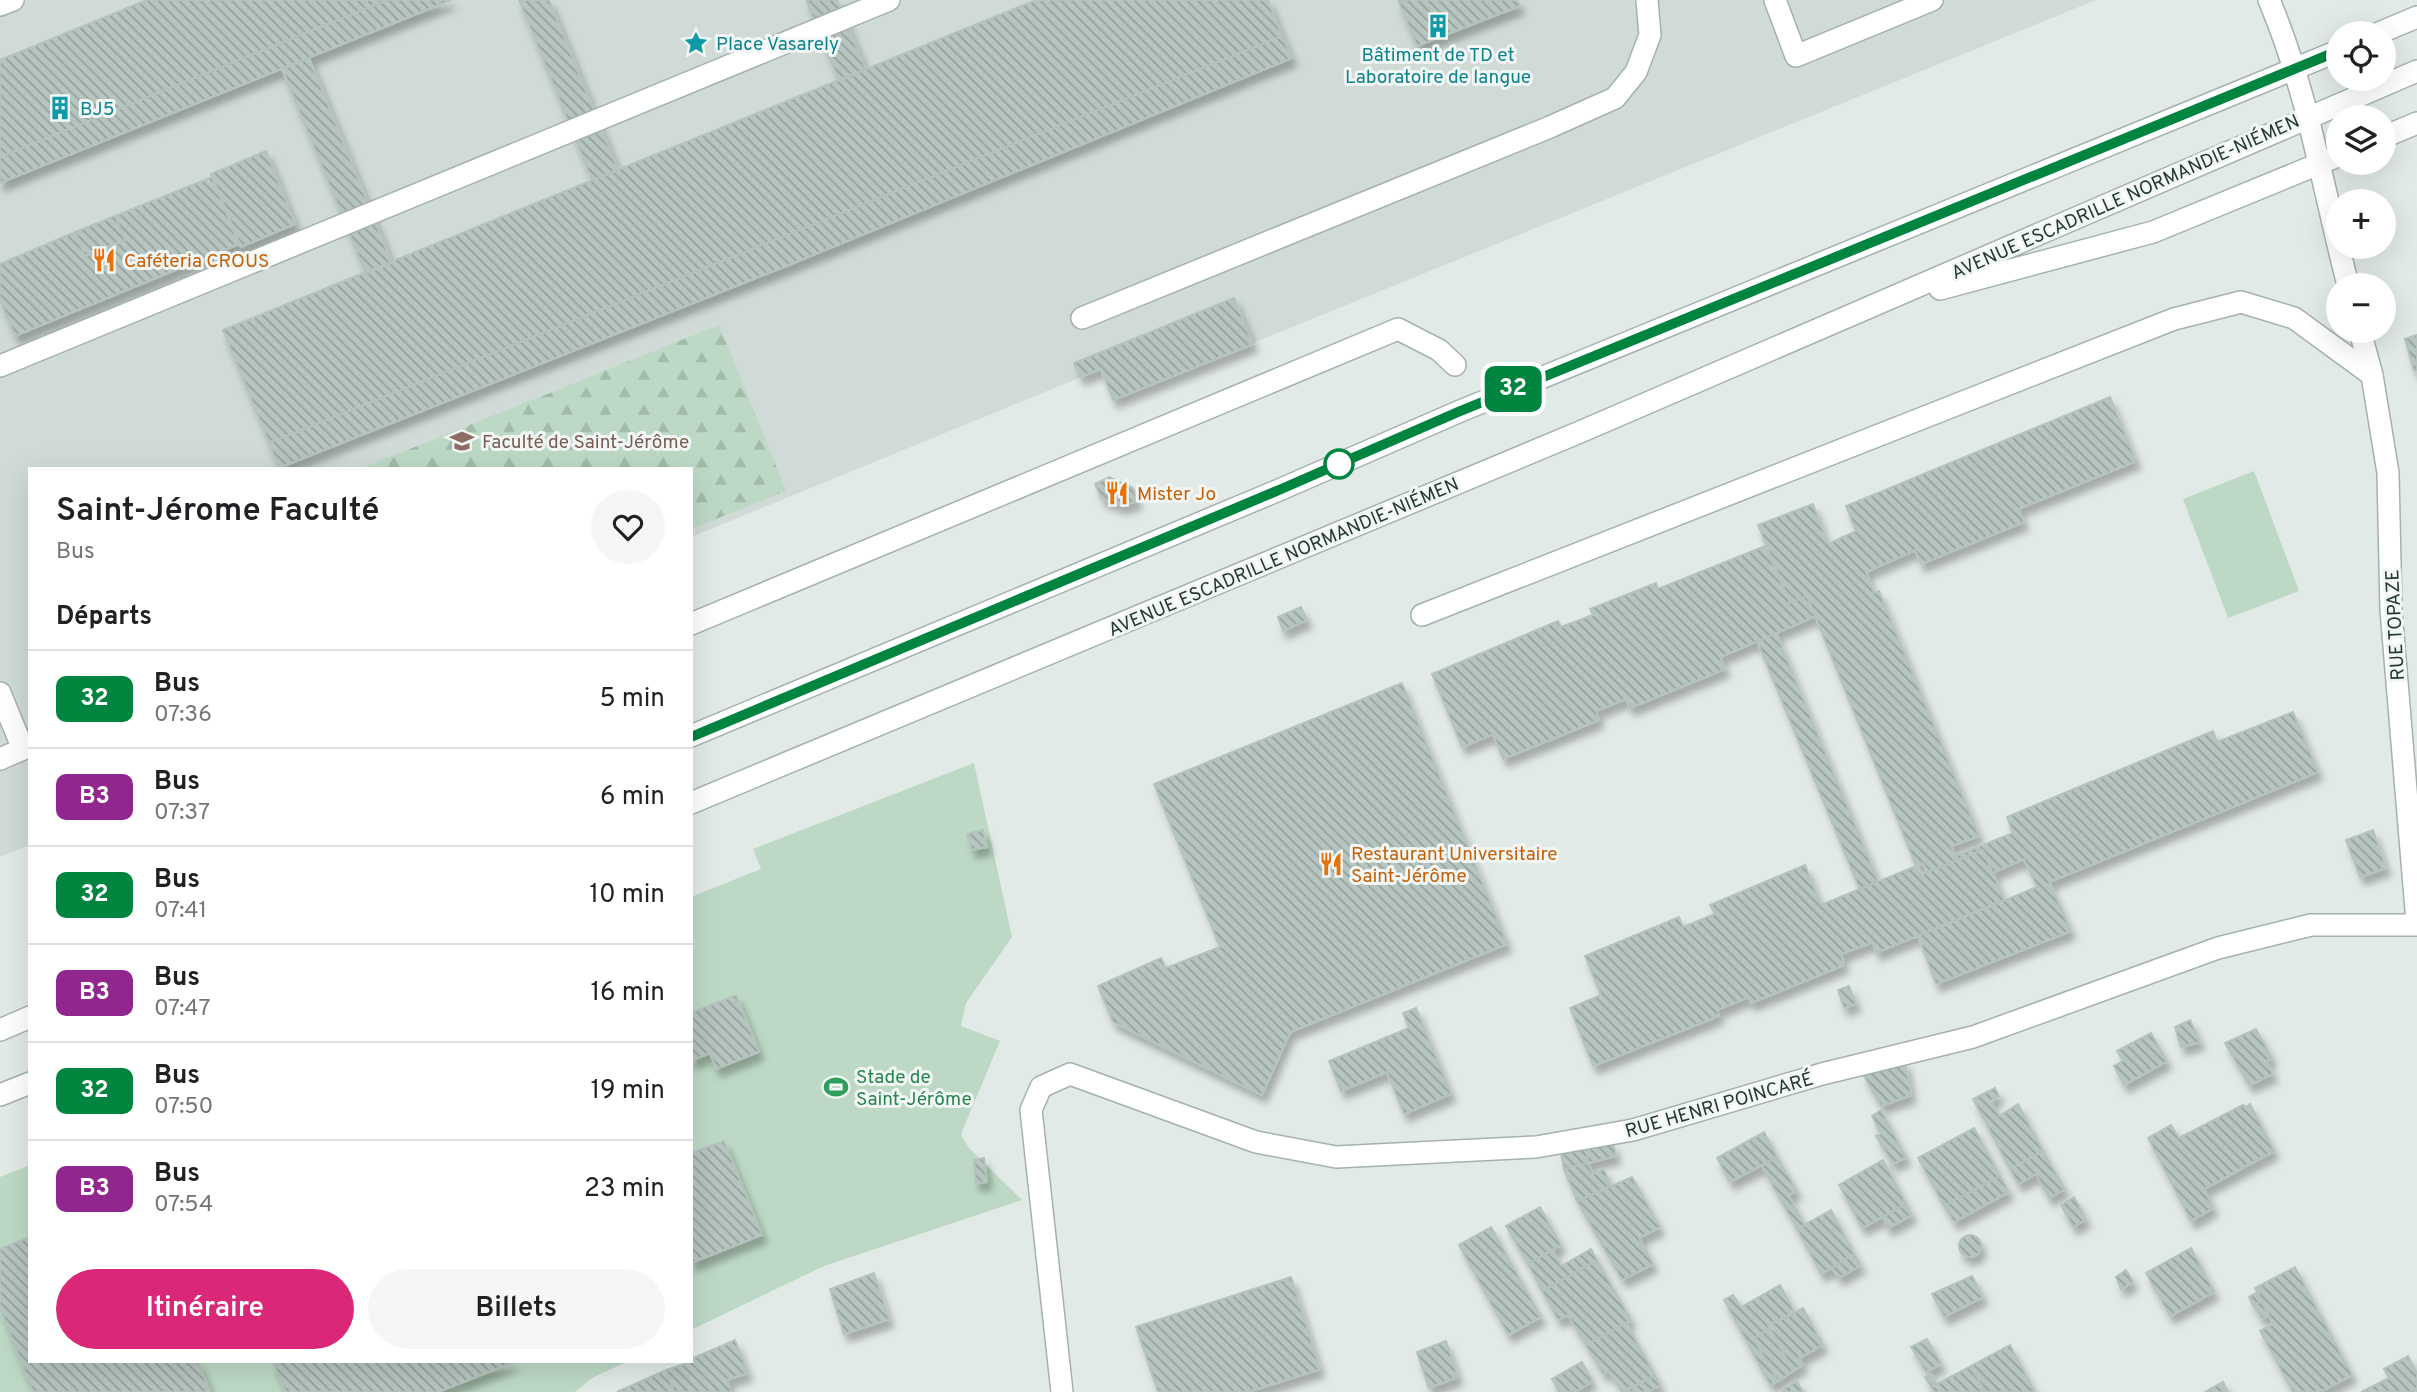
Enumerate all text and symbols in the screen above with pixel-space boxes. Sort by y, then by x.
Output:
building icon: Bâtiment de TD et Laboratoire de langue [1424,12,1452,40]
map controls [2326,21,2396,343]
button: locate [2326,21,2396,91]
place icon: Place Vasarely [682,29,710,57]
place label: Place Vasarely [716,33,839,57]
place label: Bâtiment de TD et Laboratoire de langue [1345,44,1531,90]
building icon: BJ5 [46,94,74,122]
place label: BJ5 [80,98,114,122]
button: layers [2326,105,2396,175]
street label: AVENUE ESCADRILLE NORMANDIE-NIÉMEN [1948,109,2304,286]
button: + [2326,189,2396,259]
restaurant icon: Caféteria CROUS [90,246,118,274]
place label: Caféteria CROUS [124,250,269,274]
button: − [2326,273,2396,343]
line badge: 32 [1482,366,1544,412]
text: 32 [1499,374,1527,404]
school or university icon: Faculté de Saint-Jérôme [448,427,476,455]
place label: Faculté de Saint-Jérôme [482,431,689,455]
unlabelled marker [1324,449,1354,479]
street label: AVENUE ESCADRILLE NORMANDIE-NIÉMEN [1104,472,1463,643]
restaurant icon: Mister Jo [1103,479,1131,507]
place label: Mister Jo [1137,483,1216,507]
button: heart [591,490,665,564]
text: Saint-Jérome Faculté [56,491,380,533]
text: Bus [56,538,95,567]
street label: RUE TOPAZE [2381,569,2411,681]
text: Départs [56,601,152,634]
text: Bus [154,668,200,701]
text: 5 min [599,683,665,716]
text: 32 [80,684,109,714]
text: 07:36 [154,701,212,730]
text: Bus [154,766,200,799]
text: 6 min [600,781,665,814]
text: B3 [79,782,110,812]
text: 07:37 [154,799,210,828]
place label: Restaurant Universitaire Saint-Jérôme [1351,843,1558,889]
restaurant icon: Restaurant Universitaire Saint-Jérôme [1317,850,1345,878]
text: Bus [154,864,200,897]
text: 10 min [589,879,665,912]
text: 32 [80,880,109,910]
text: 07:41 [154,897,207,926]
text: Bus [154,962,200,995]
text: 16 min [590,977,665,1010]
text: B3 [79,978,110,1008]
text: 07:47 [154,995,210,1024]
text: Bus [154,1060,200,1093]
place label: Stade de Saint-Jérôme [856,1066,972,1112]
street label: RUE HENRI POINCARÉ [1622,1067,1816,1144]
sports icon: Stade de Saint-Jérôme [822,1073,850,1101]
text: 19 min [590,1075,665,1108]
text: 32 [80,1076,109,1106]
text: 07:50 [154,1093,213,1122]
text: Bus [154,1158,200,1191]
text: 23 min [584,1173,665,1206]
text: B3 [79,1174,110,1204]
text: 07:54 [154,1191,213,1220]
button: Itinéraire [56,1269,354,1349]
button: Billets [368,1269,665,1349]

